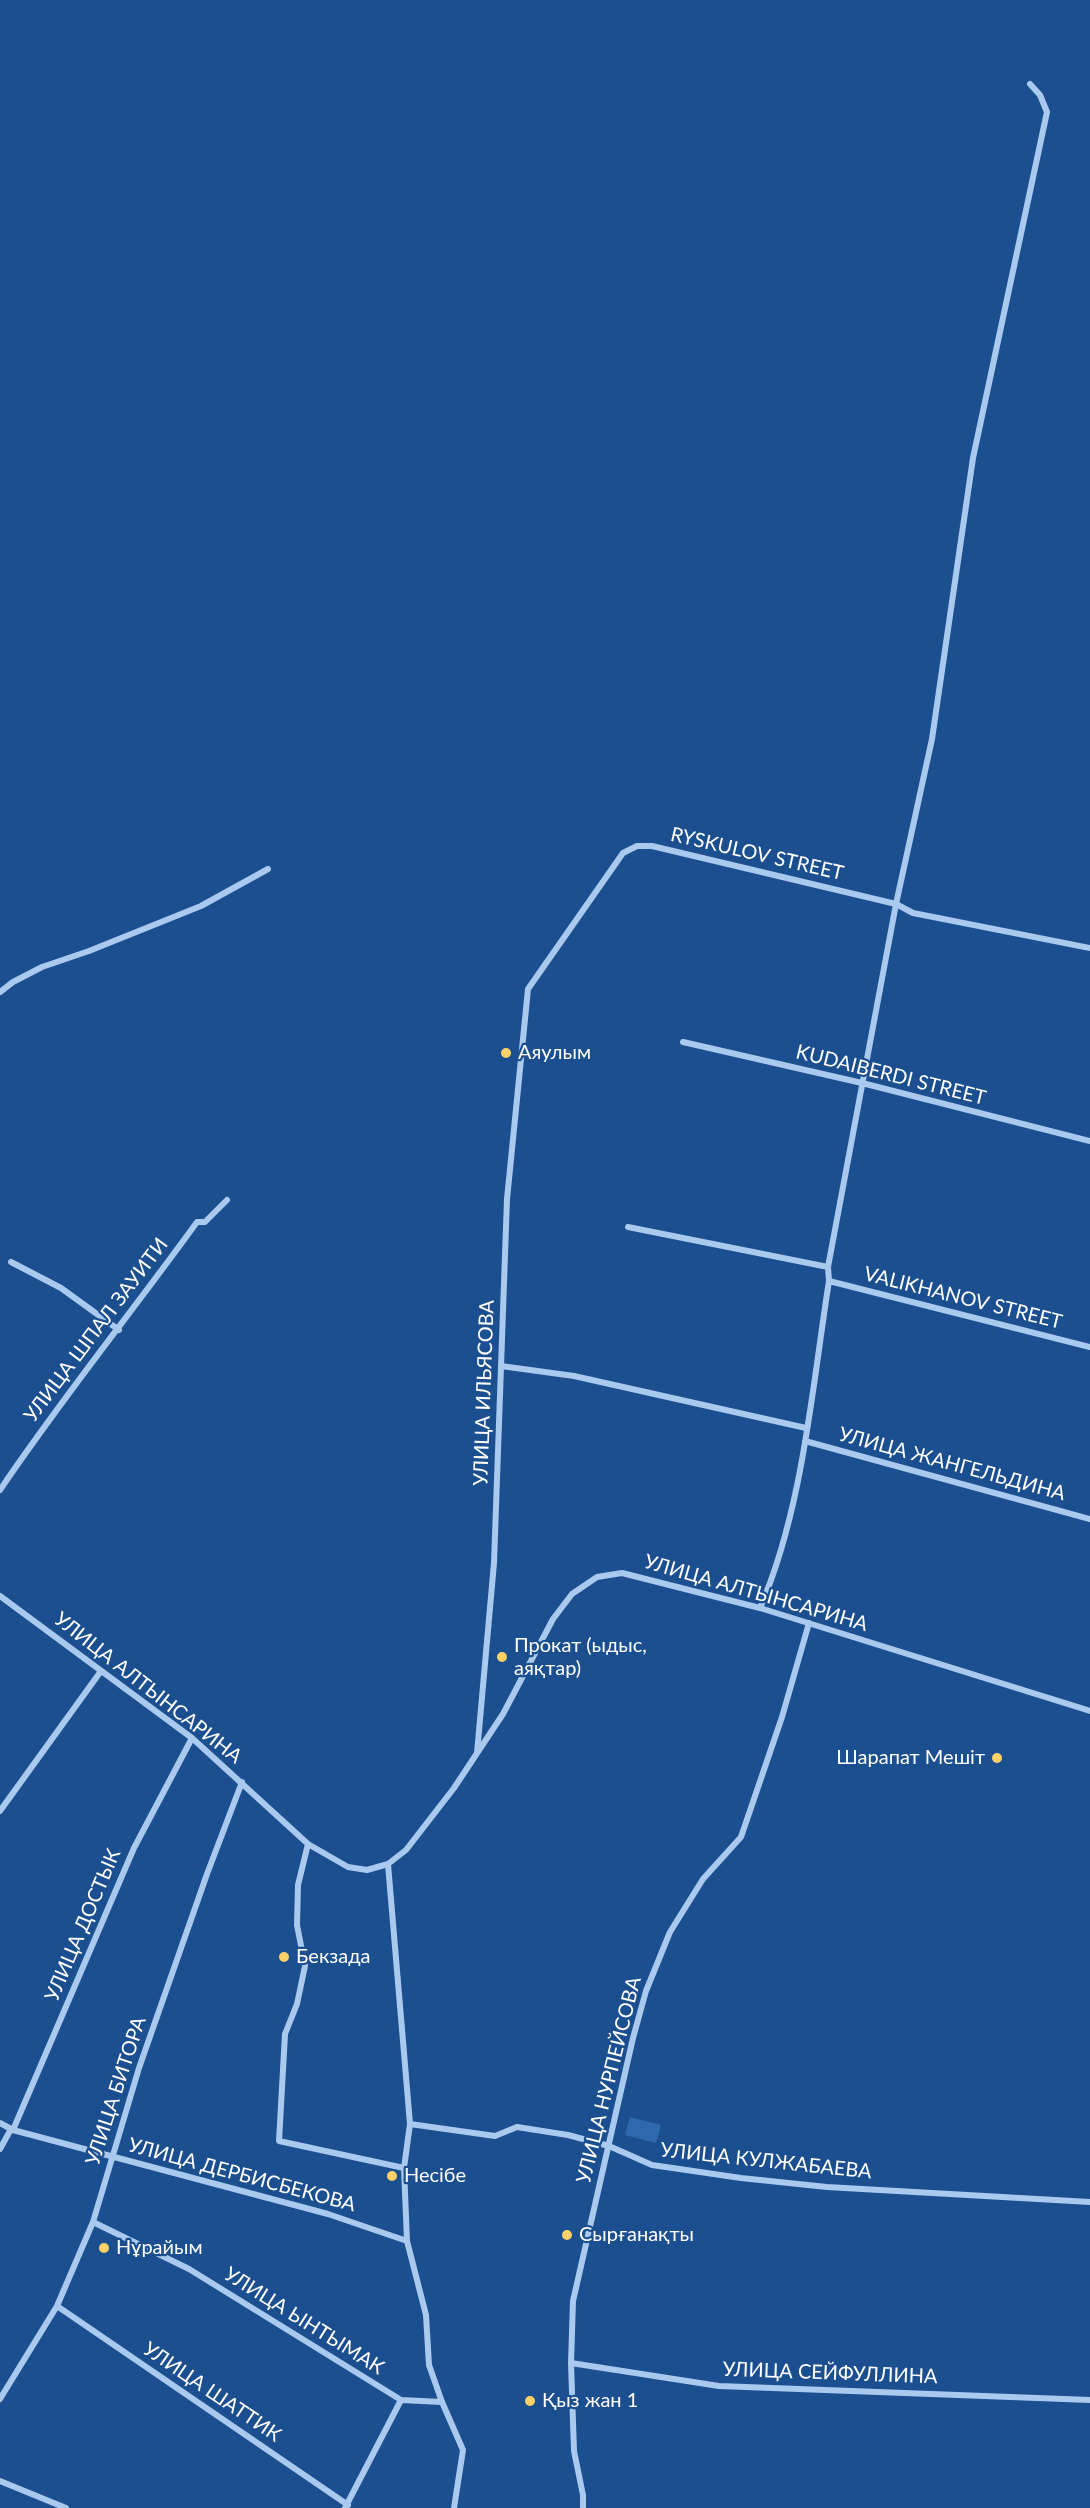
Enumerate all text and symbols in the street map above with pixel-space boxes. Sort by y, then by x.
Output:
street label: RYSKULOV STREET [668,822,846,886]
street label: KUDAIBERDI STREET [794,1040,988,1110]
place label: Аяулым [518,1041,591,1065]
marker: Аяулым [499,1046,513,1060]
street label: УЛИЦА ШПАЛ ЗАУИТИ [19,1233,173,1427]
street label: VALIKHANOV STREET [861,1262,1065,1334]
street label: УЛИЦА ИЛЬЯСОВА [469,1300,499,1486]
street label: УЛИЦА ЖАНГЕЛЬДИНА [836,1422,1068,1506]
street label: УЛИЦА АЛТЫНСАРИНА [641,1550,871,1636]
street label: УЛИЦА АЛТЫНСАРИНА [49,1607,247,1769]
place label: Прокат (ыдыс, аяқтар) [514,1634,647,1681]
marker: Прокат (ыдыс, аяқтар) [495,1650,509,1664]
place label: Шарапат Мешіт [836,1746,985,1770]
marker: Шарапат Мешіт [990,1751,1004,1765]
street label: УЛИЦА ДОСТЫК [40,1845,126,2005]
place label: Бекзада [296,1945,370,1969]
marker: Бекзада [277,1950,291,1964]
street label: УЛИЦА НУРПЕЙСОВА [572,1974,646,2186]
street label: УЛИЦА БИТОРА [81,2014,151,2168]
street label: УЛИЦА ДЕРБИСБЕКОВА [126,2133,358,2217]
street label: УЛИЦА КУЛЖАБАЕВА [659,2138,873,2184]
place label: Несібе [404,2164,466,2188]
marker: Несібе [385,2169,399,2183]
place label: Сырғанақты [579,2223,694,2247]
marker: Сырғанақты [560,2228,574,2242]
place label: Нұрайым [116,2236,203,2260]
marker: Нұрайым [97,2241,111,2255]
street label: УЛИЦА ЫНТЫМАК [220,2262,388,2380]
street label: УЛИЦА ШАТТИК [138,2337,286,2447]
street label: УЛИЦА СЕЙФУЛЛИНА [722,2357,938,2389]
place label: Қыз жан 1 [542,2389,638,2413]
marker: Қыз жан 1 [523,2394,537,2408]

